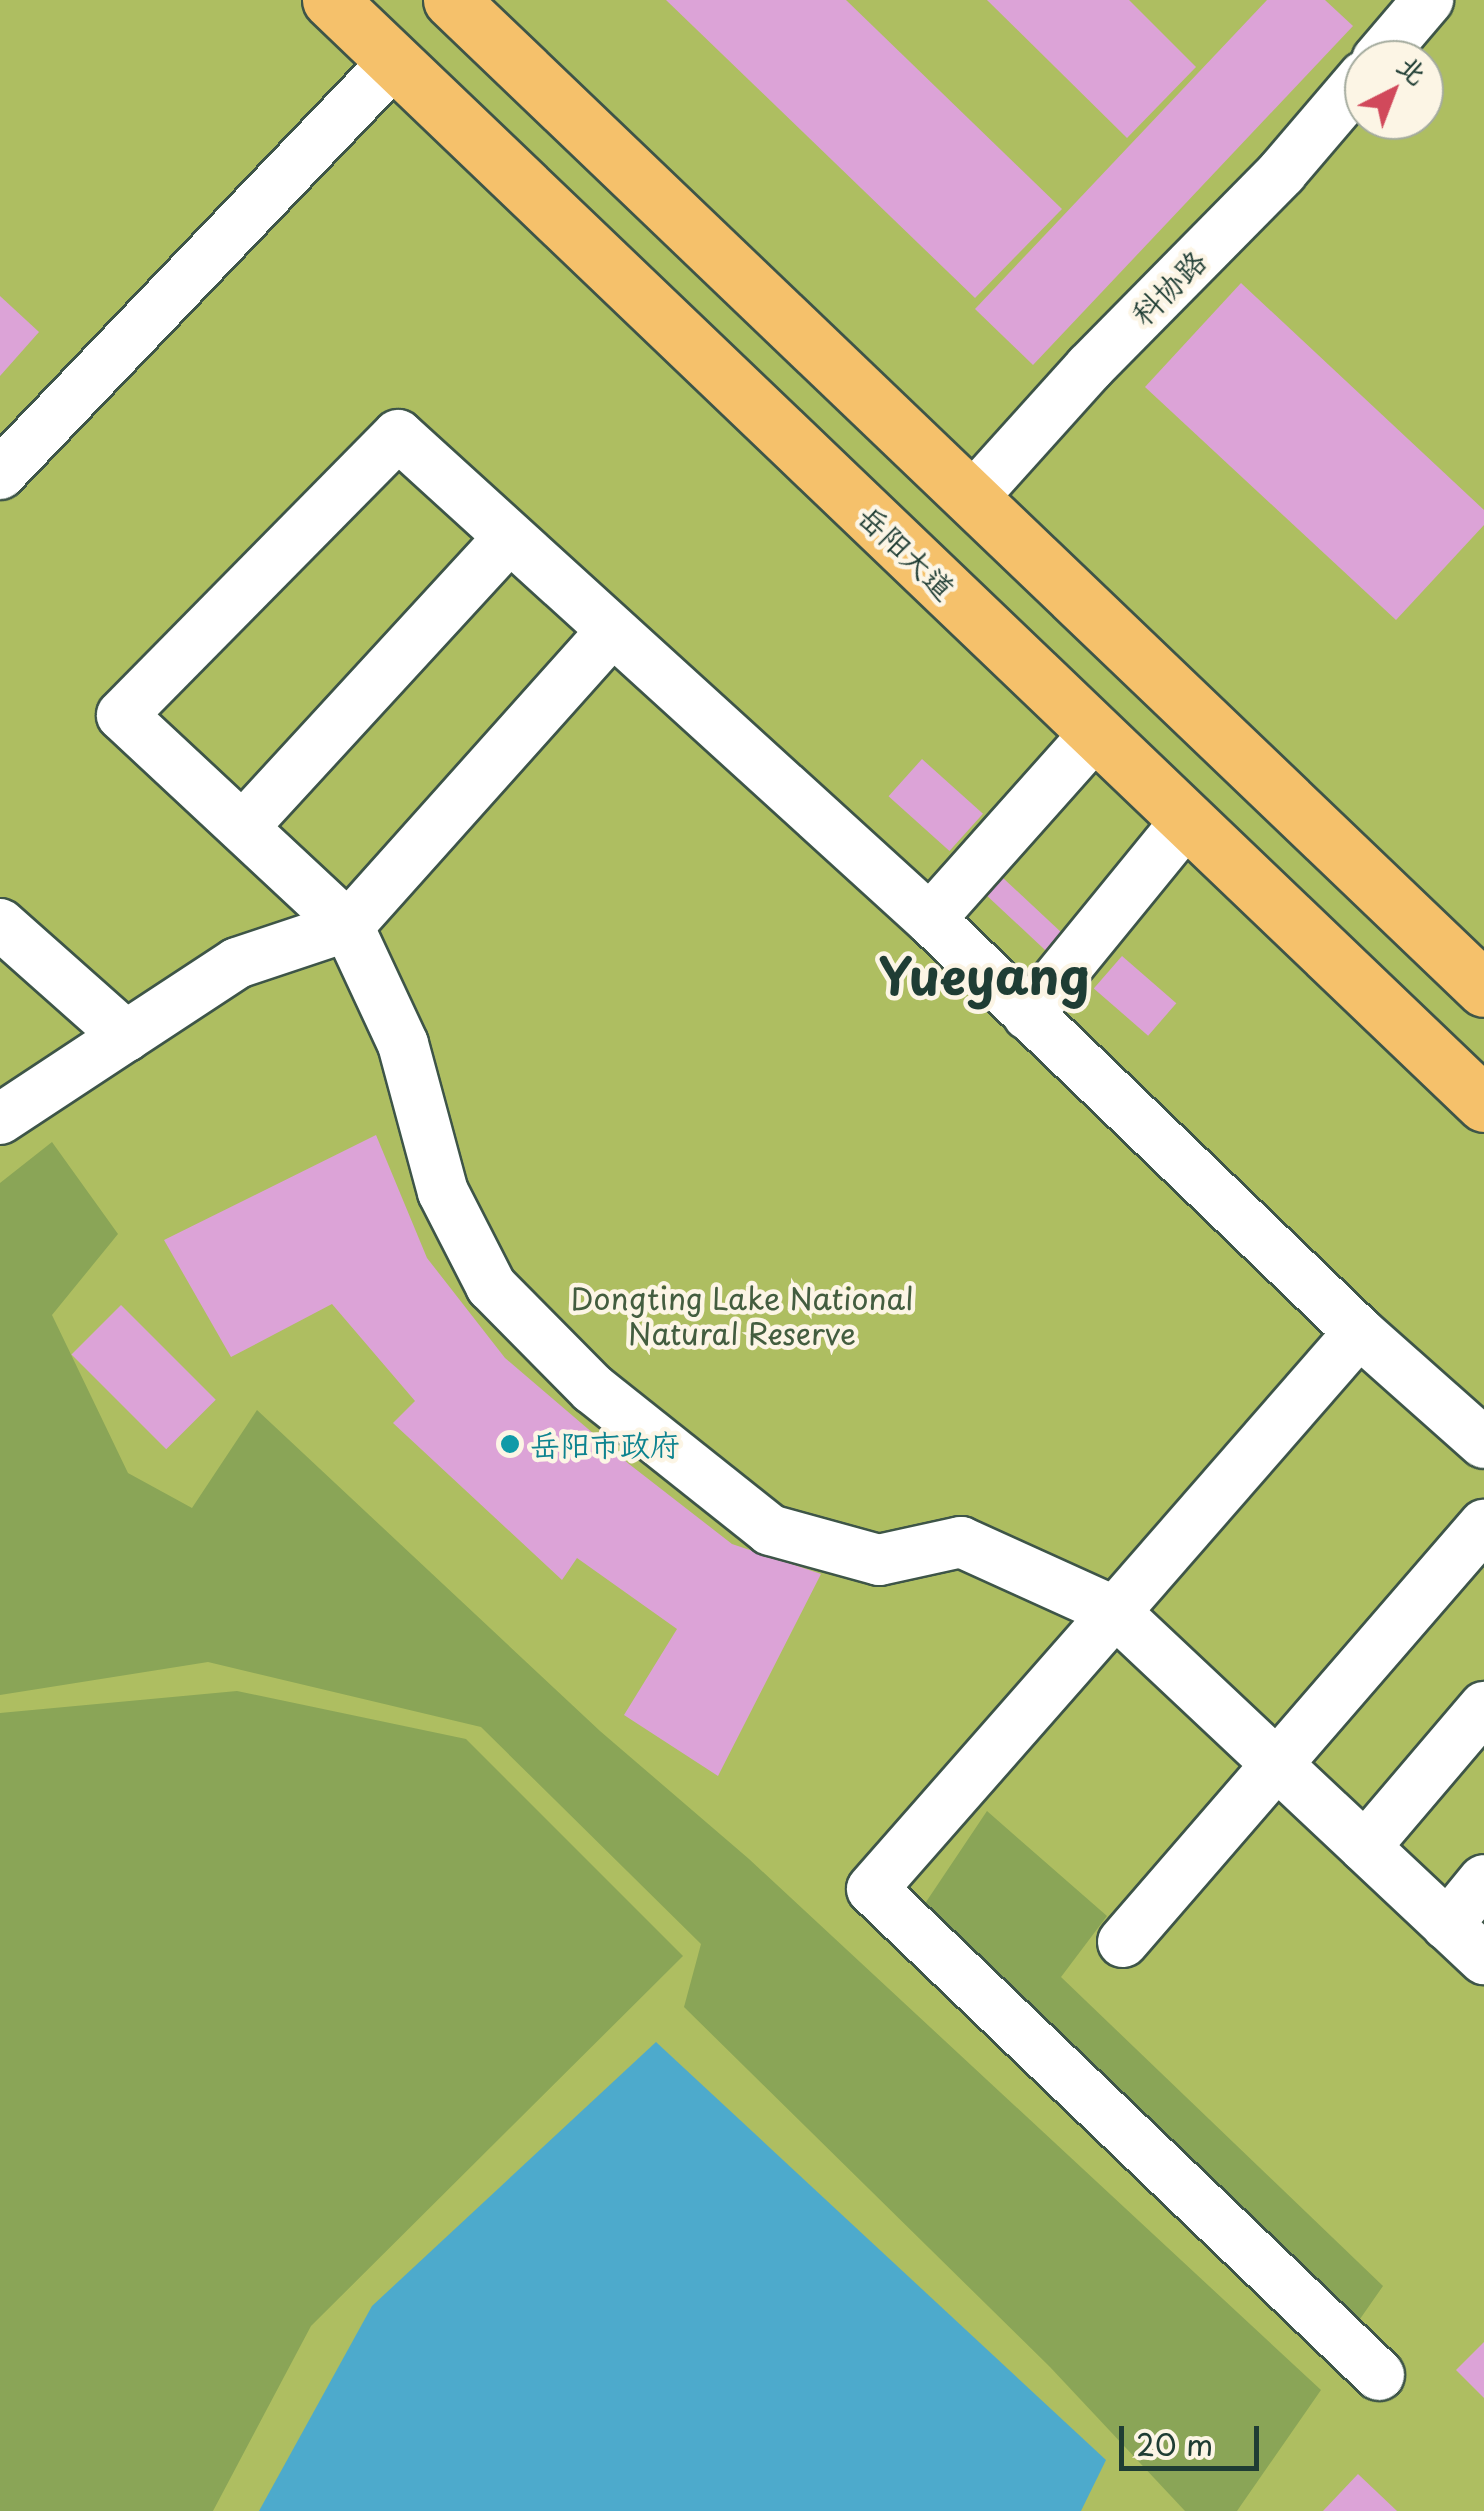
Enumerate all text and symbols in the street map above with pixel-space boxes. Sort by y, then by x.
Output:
north arrow [1344,40,1444,140]
text: 北 [1388,43,1438,94]
street label: 科协路 [1123,242,1213,332]
street label: 岳阳大道 [851,497,963,607]
district label: Yueyang [878,945,1090,1005]
park label: Dongting Lake National Natural Reserve [570,1280,914,1350]
place label: 岳阳市政府 [530,1426,680,1462]
marker: 岳阳市政府 [499,1433,521,1455]
scale bar [1124,2406,1264,2468]
text: 20 m [1136,2421,1213,2466]

